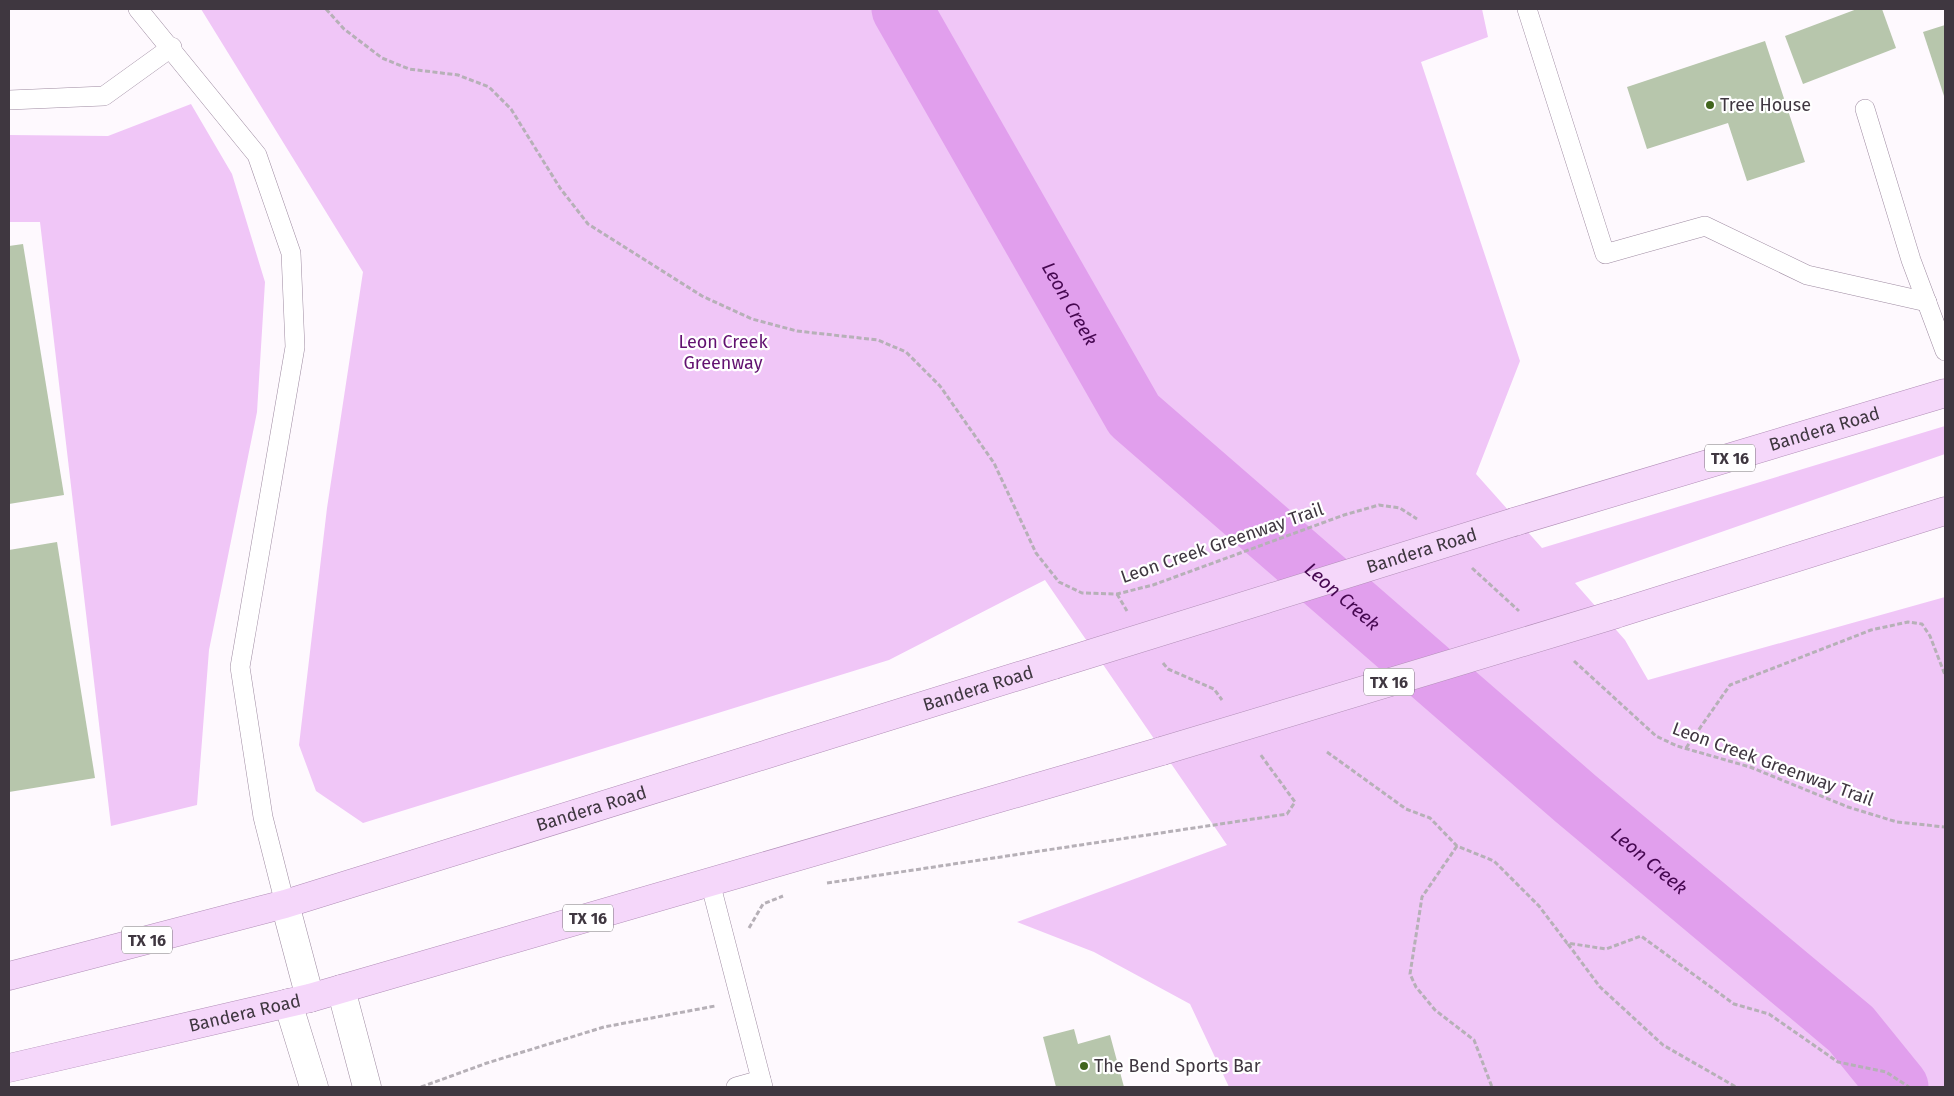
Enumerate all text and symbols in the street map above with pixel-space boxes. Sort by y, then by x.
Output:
place label: Tree House [1720,94,1811,116]
marker: Tree House [1704,99,1716,111]
water label: Leon Creek [1037,258,1103,349]
park label: Leon Creek Greenway [678,331,768,374]
street label: Bandera Road [1766,402,1882,456]
road number: TX 16 [1705,444,1755,472]
street label: Leon Creek Greenway Trail [1118,498,1326,588]
street label: Bandera Road [1364,523,1479,578]
water label: Leon Creek [1300,558,1385,636]
street label: Bandera Road [920,661,1036,716]
road number: TX 16 [1364,669,1414,696]
street label: Leon Creek Greenway Trail [1669,717,1877,811]
street label: Bandera Road [533,781,649,836]
water label: Leon Creek [1606,822,1692,899]
road number: TX 16 [563,904,613,931]
road number: TX 16 [122,926,172,954]
street label: Bandera Road [187,990,303,1037]
place label: The Bend Sports Bar [1094,1055,1261,1077]
marker: The Bend Sports Bar [1078,1060,1090,1072]

